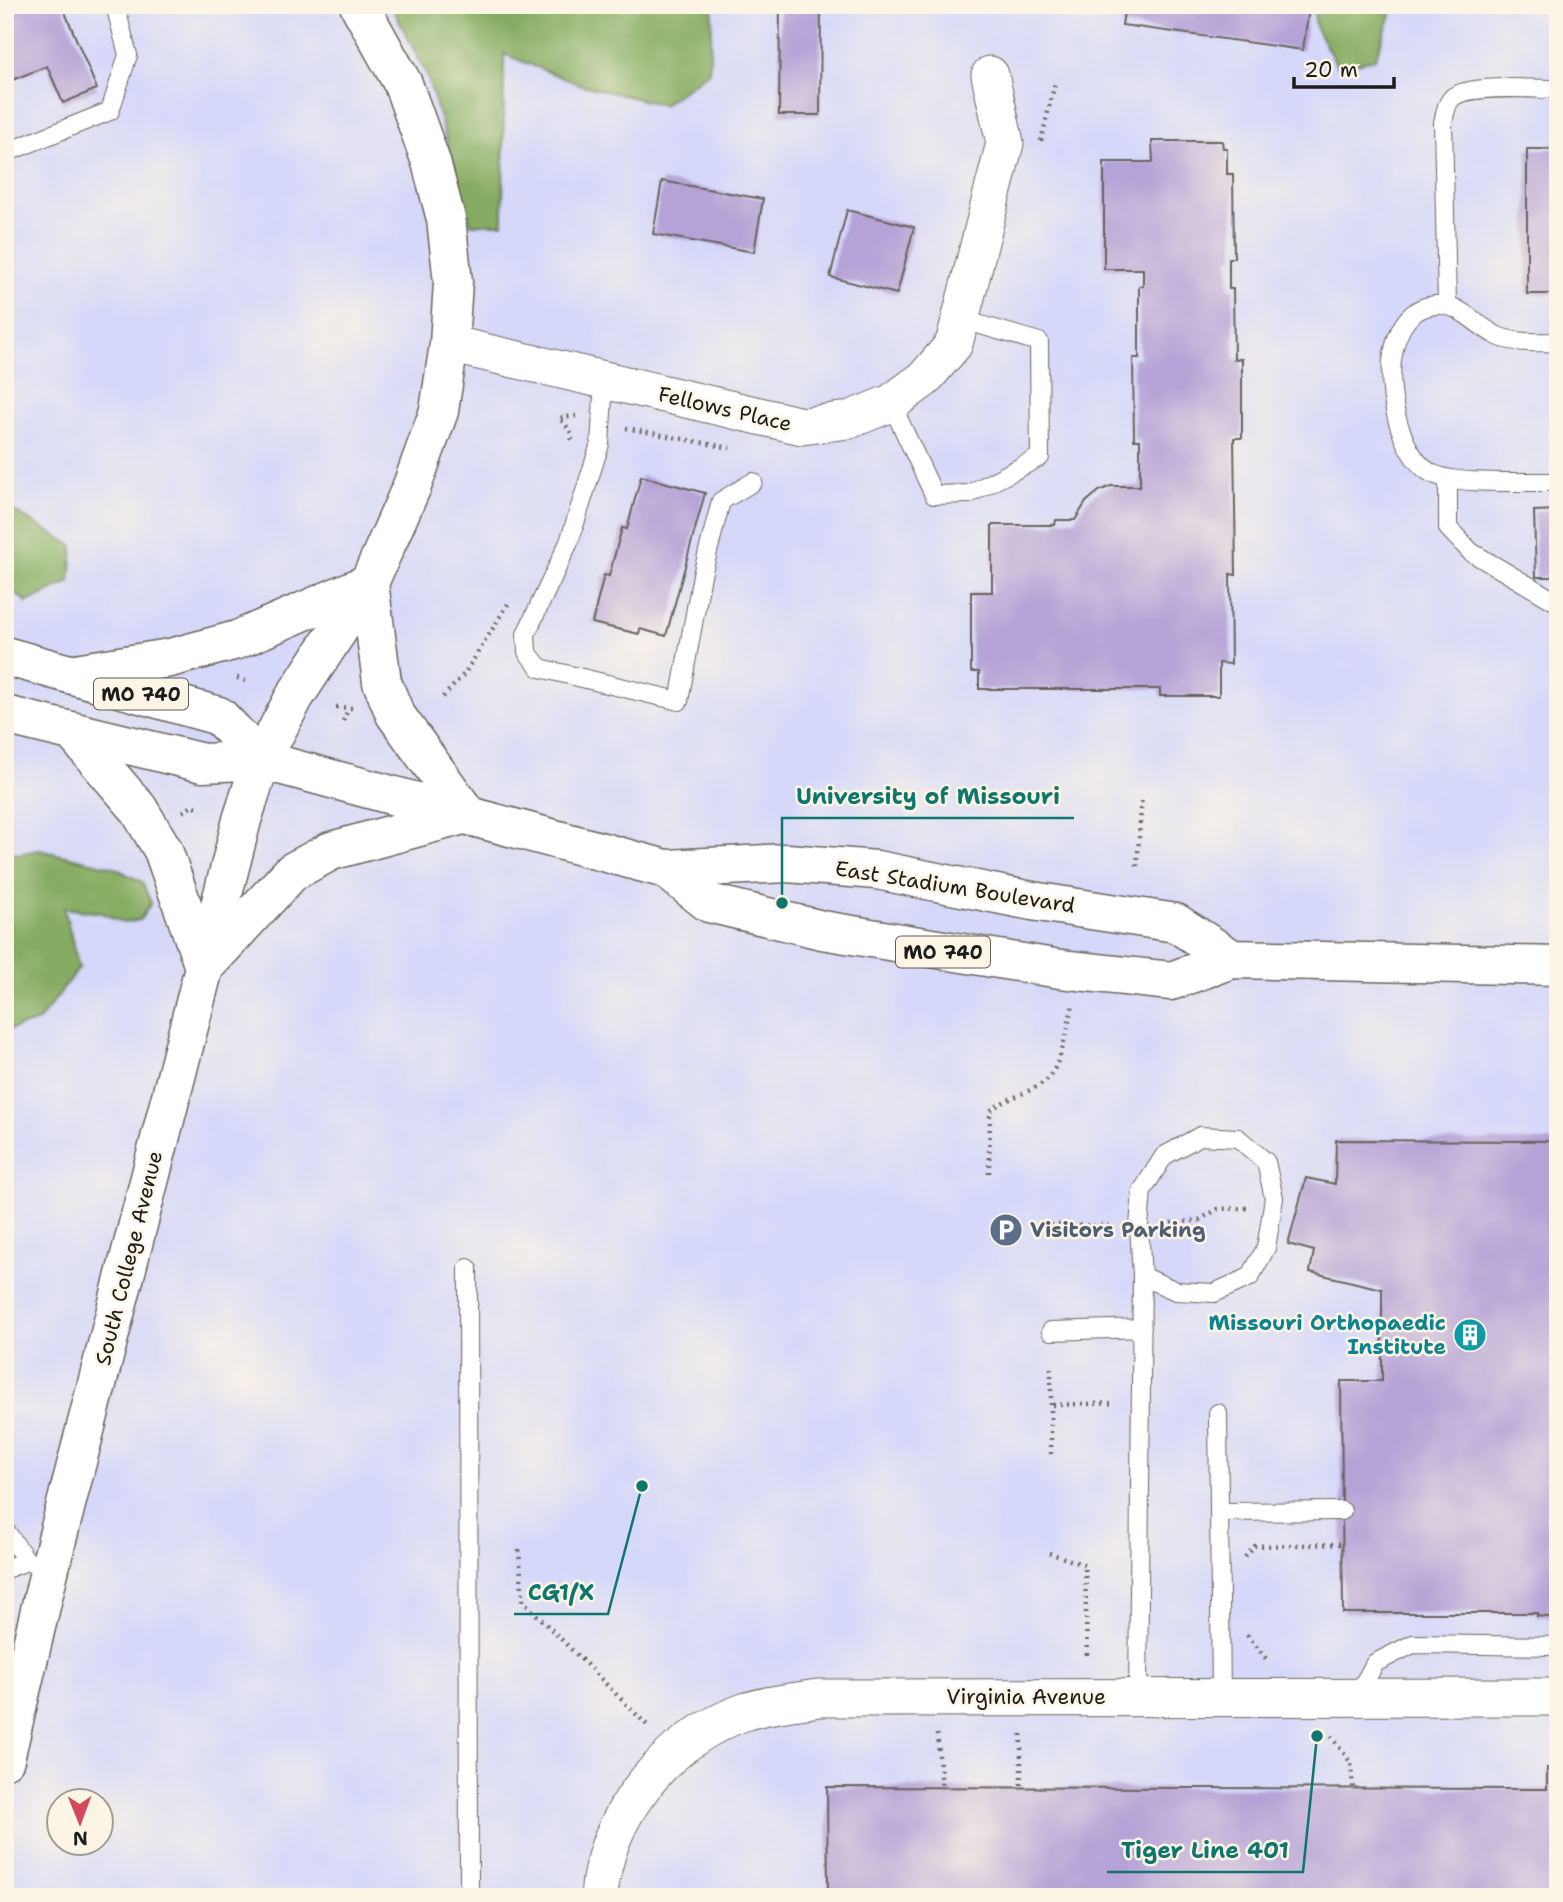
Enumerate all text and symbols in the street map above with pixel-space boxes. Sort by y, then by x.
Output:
scale bar [1294,46,1393,90]
text: 20 m [1304,56,1358,84]
street label: Fellows Place [655,380,795,438]
road number: MO 740 [94,678,188,709]
callout: University of Missouri [782,774,1074,818]
text: University of Missouri [796,781,1060,811]
street label: East Stadium Boulevard [833,854,1077,920]
road number: MO 740 [896,936,990,968]
street label: South College Avenue [89,1148,169,1368]
parking icon: Visitors Parking [987,1211,1025,1249]
place label: Visitors Parking [1030,1216,1206,1244]
place label: Missouri Orthopaedic Institute [1208,1309,1446,1361]
building icon: Missouri Orthopaedic Institute [1451,1316,1489,1354]
callout: CG1/X [514,1570,608,1614]
text: CG1/X [528,1577,594,1607]
street label: Virginia Avenue [946,1683,1106,1711]
north arrow [46,1786,116,1856]
text: N [73,1826,88,1851]
callout: Tiger Line 401 [1107,1828,1303,1872]
text: Tiger Line 401 [1121,1835,1289,1865]

